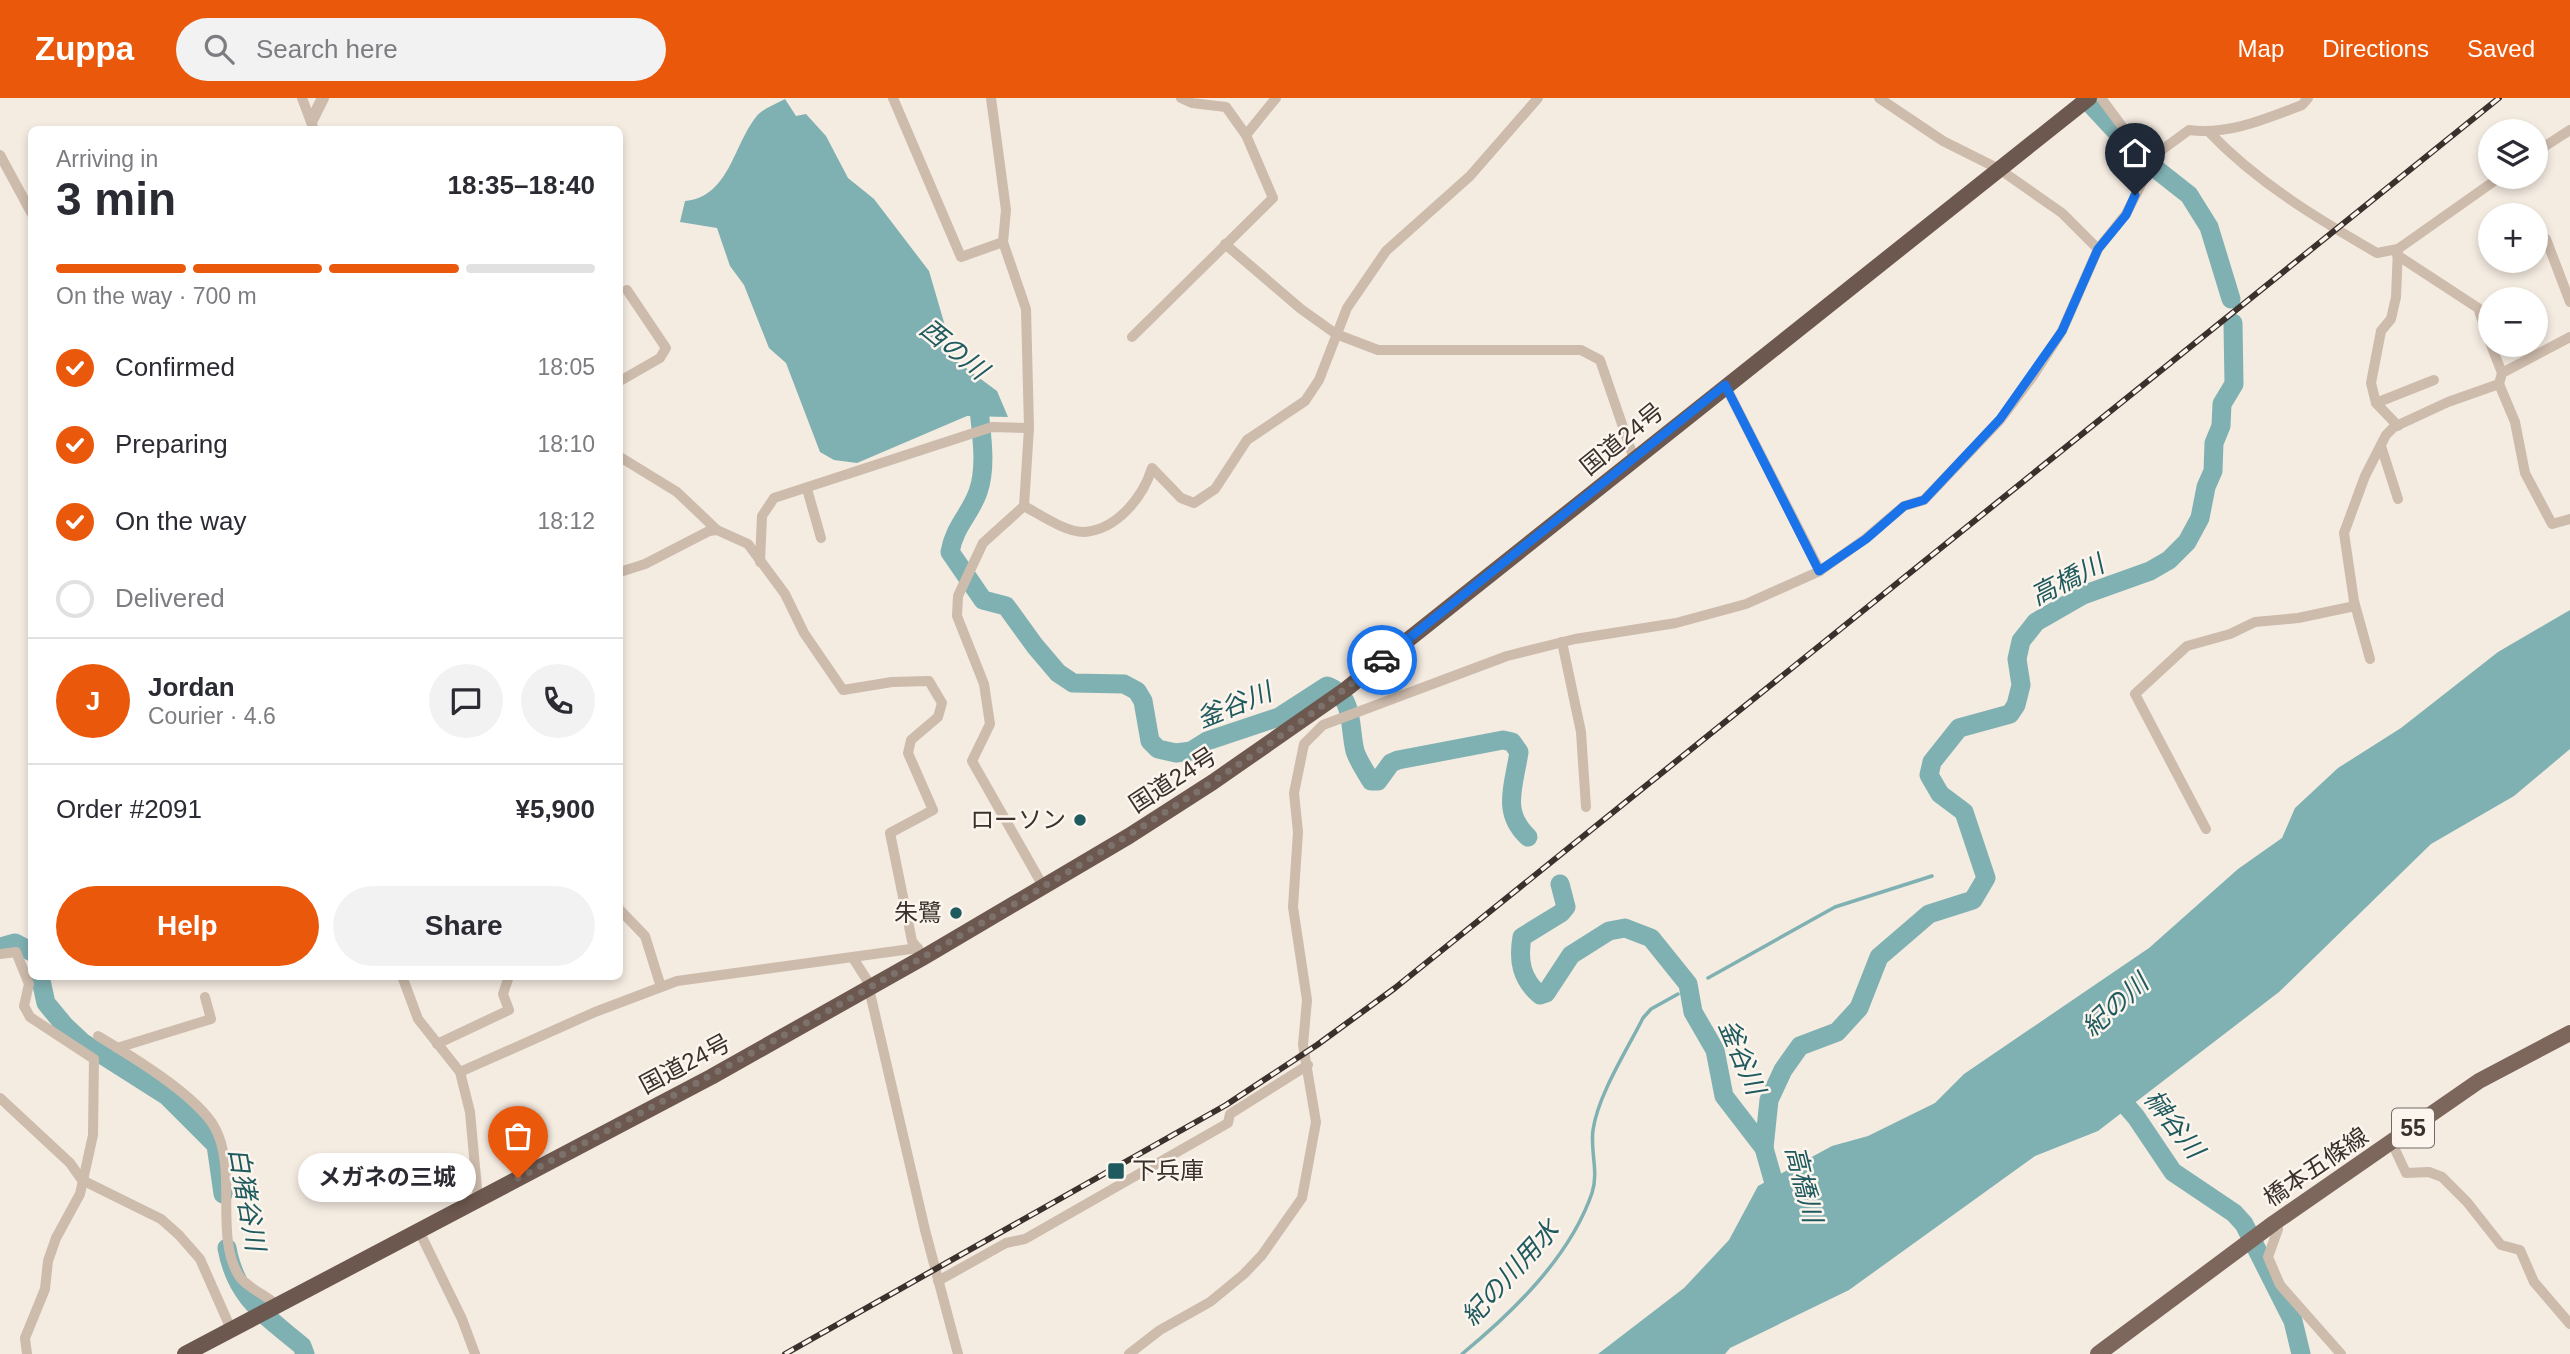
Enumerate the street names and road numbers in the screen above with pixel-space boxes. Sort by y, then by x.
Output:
street label: 国道24号 [1575,397,1669,480]
street label: 国道24号 [1124,741,1221,818]
street label: 国道24号 [635,1028,735,1099]
road number: 55 [2392,1108,2434,1148]
street label: 橋本五條線 [2258,1122,2373,1211]

